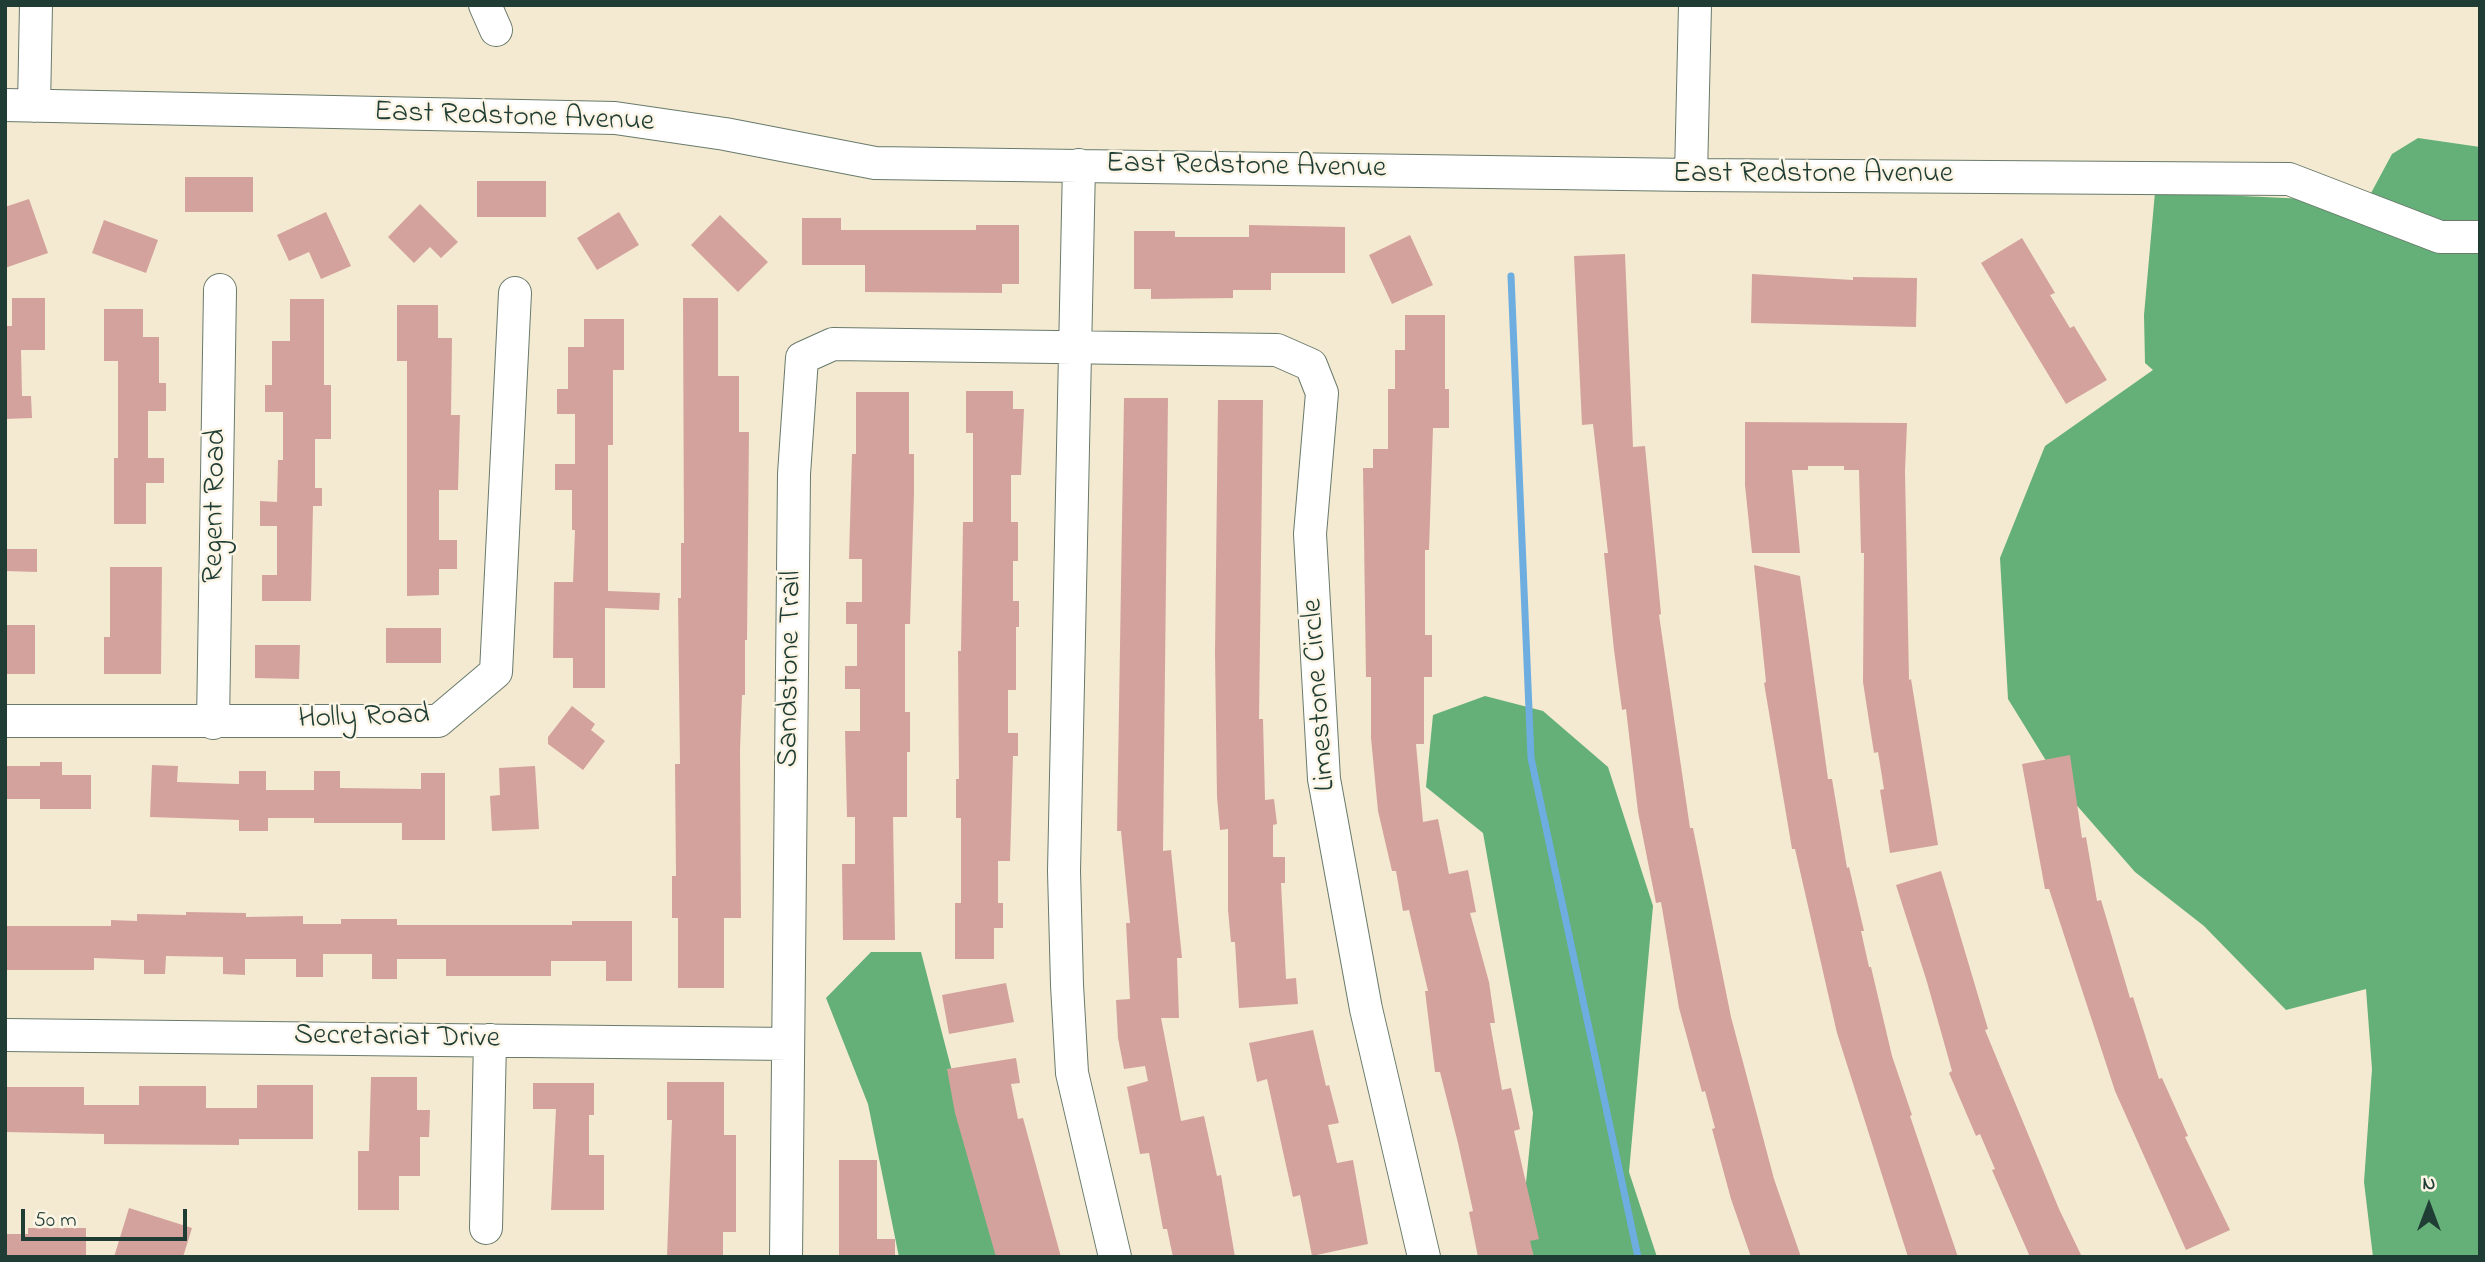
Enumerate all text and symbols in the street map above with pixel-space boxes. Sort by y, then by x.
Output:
street label: East Redstone Avenue [373,96,655,142]
street label: East Redstone Avenue [1105,148,1387,188]
street label: East Redstone Avenue [1673,158,1953,194]
street label: Regent Road [198,428,236,584]
street label: Sandstone Trail [772,570,812,768]
street label: Limestone Circle [1296,598,1346,792]
street label: Holly Road [298,699,430,739]
street label: Secretariat Drive [294,1019,500,1059]
north arrow [2394,1171,2464,1241]
text: N [2423,1171,2435,1198]
scale bar [24,1196,191,1240]
text: 50 m [34,1206,77,1236]

